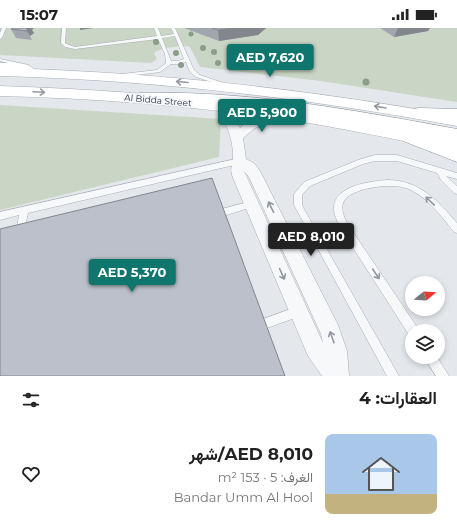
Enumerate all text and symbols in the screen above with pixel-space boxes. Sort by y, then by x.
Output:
text: 15:07 [20,5,58,24]
pin: AED 7,620 [224,44,316,78]
text: AED 7,620 [236,49,304,65]
one-way arrow [176,79,189,86]
one-way arrow [32,89,45,96]
street label: Al Bidda Street [124,92,192,108]
pin: AED 5,900 [216,99,308,133]
one-way arrow [374,102,387,110]
text: AED 5,900 [227,104,297,120]
one-way arrow [425,196,435,205]
one-way arrow [267,201,274,213]
pin: AED 8,010 [265,223,357,257]
text: AED 8,010 [277,228,345,244]
pin: AED 5,370 [86,259,178,293]
text: AED 5,370 [98,264,166,280]
one-way arrow [279,267,286,279]
one-way arrow [372,268,380,279]
north arrow [405,276,445,316]
map controls [405,276,445,364]
button: layers [405,324,445,364]
one-way arrow [328,330,335,343]
text: العقارات: 4 [359,388,437,408]
icon: filters [20,389,42,411]
text: AED 8,010/شهر [189,444,313,464]
icon: home [357,450,405,498]
icon: heart [20,463,42,485]
text: الغرف: 5 · 153 m² [218,469,313,485]
text: Bandar Umm Al Hool [174,489,313,505]

